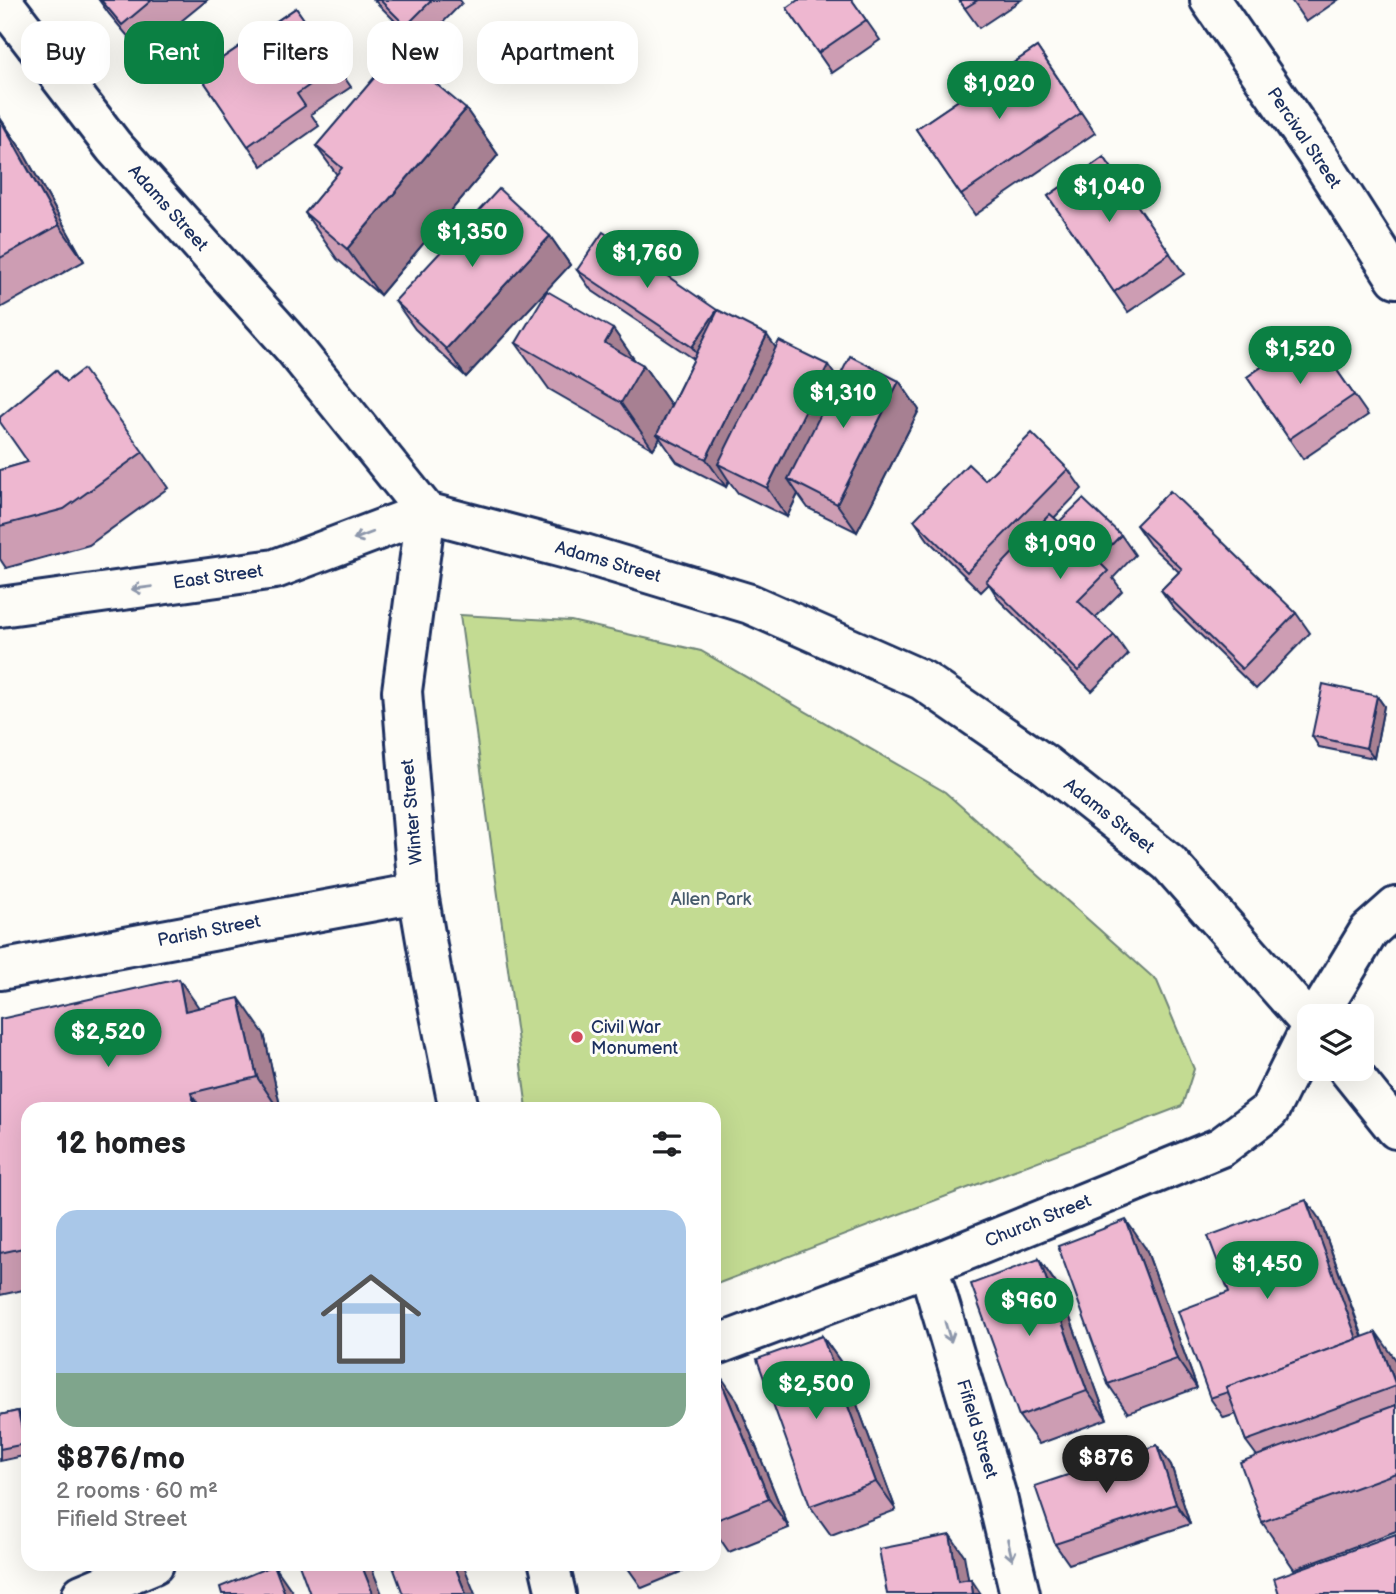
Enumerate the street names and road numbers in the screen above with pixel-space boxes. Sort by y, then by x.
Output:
street label: Percival Street [1263,84,1346,193]
street label: Adams Street [124,161,213,256]
street label: Adams Street [553,537,664,587]
street label: East Street [172,560,265,594]
street label: Winter Street [397,758,427,866]
street label: Adams Street [1060,774,1159,858]
street label: Parish Street [156,911,263,951]
street label: Church Street [982,1190,1094,1252]
street label: Fifield Street [952,1377,1002,1482]

